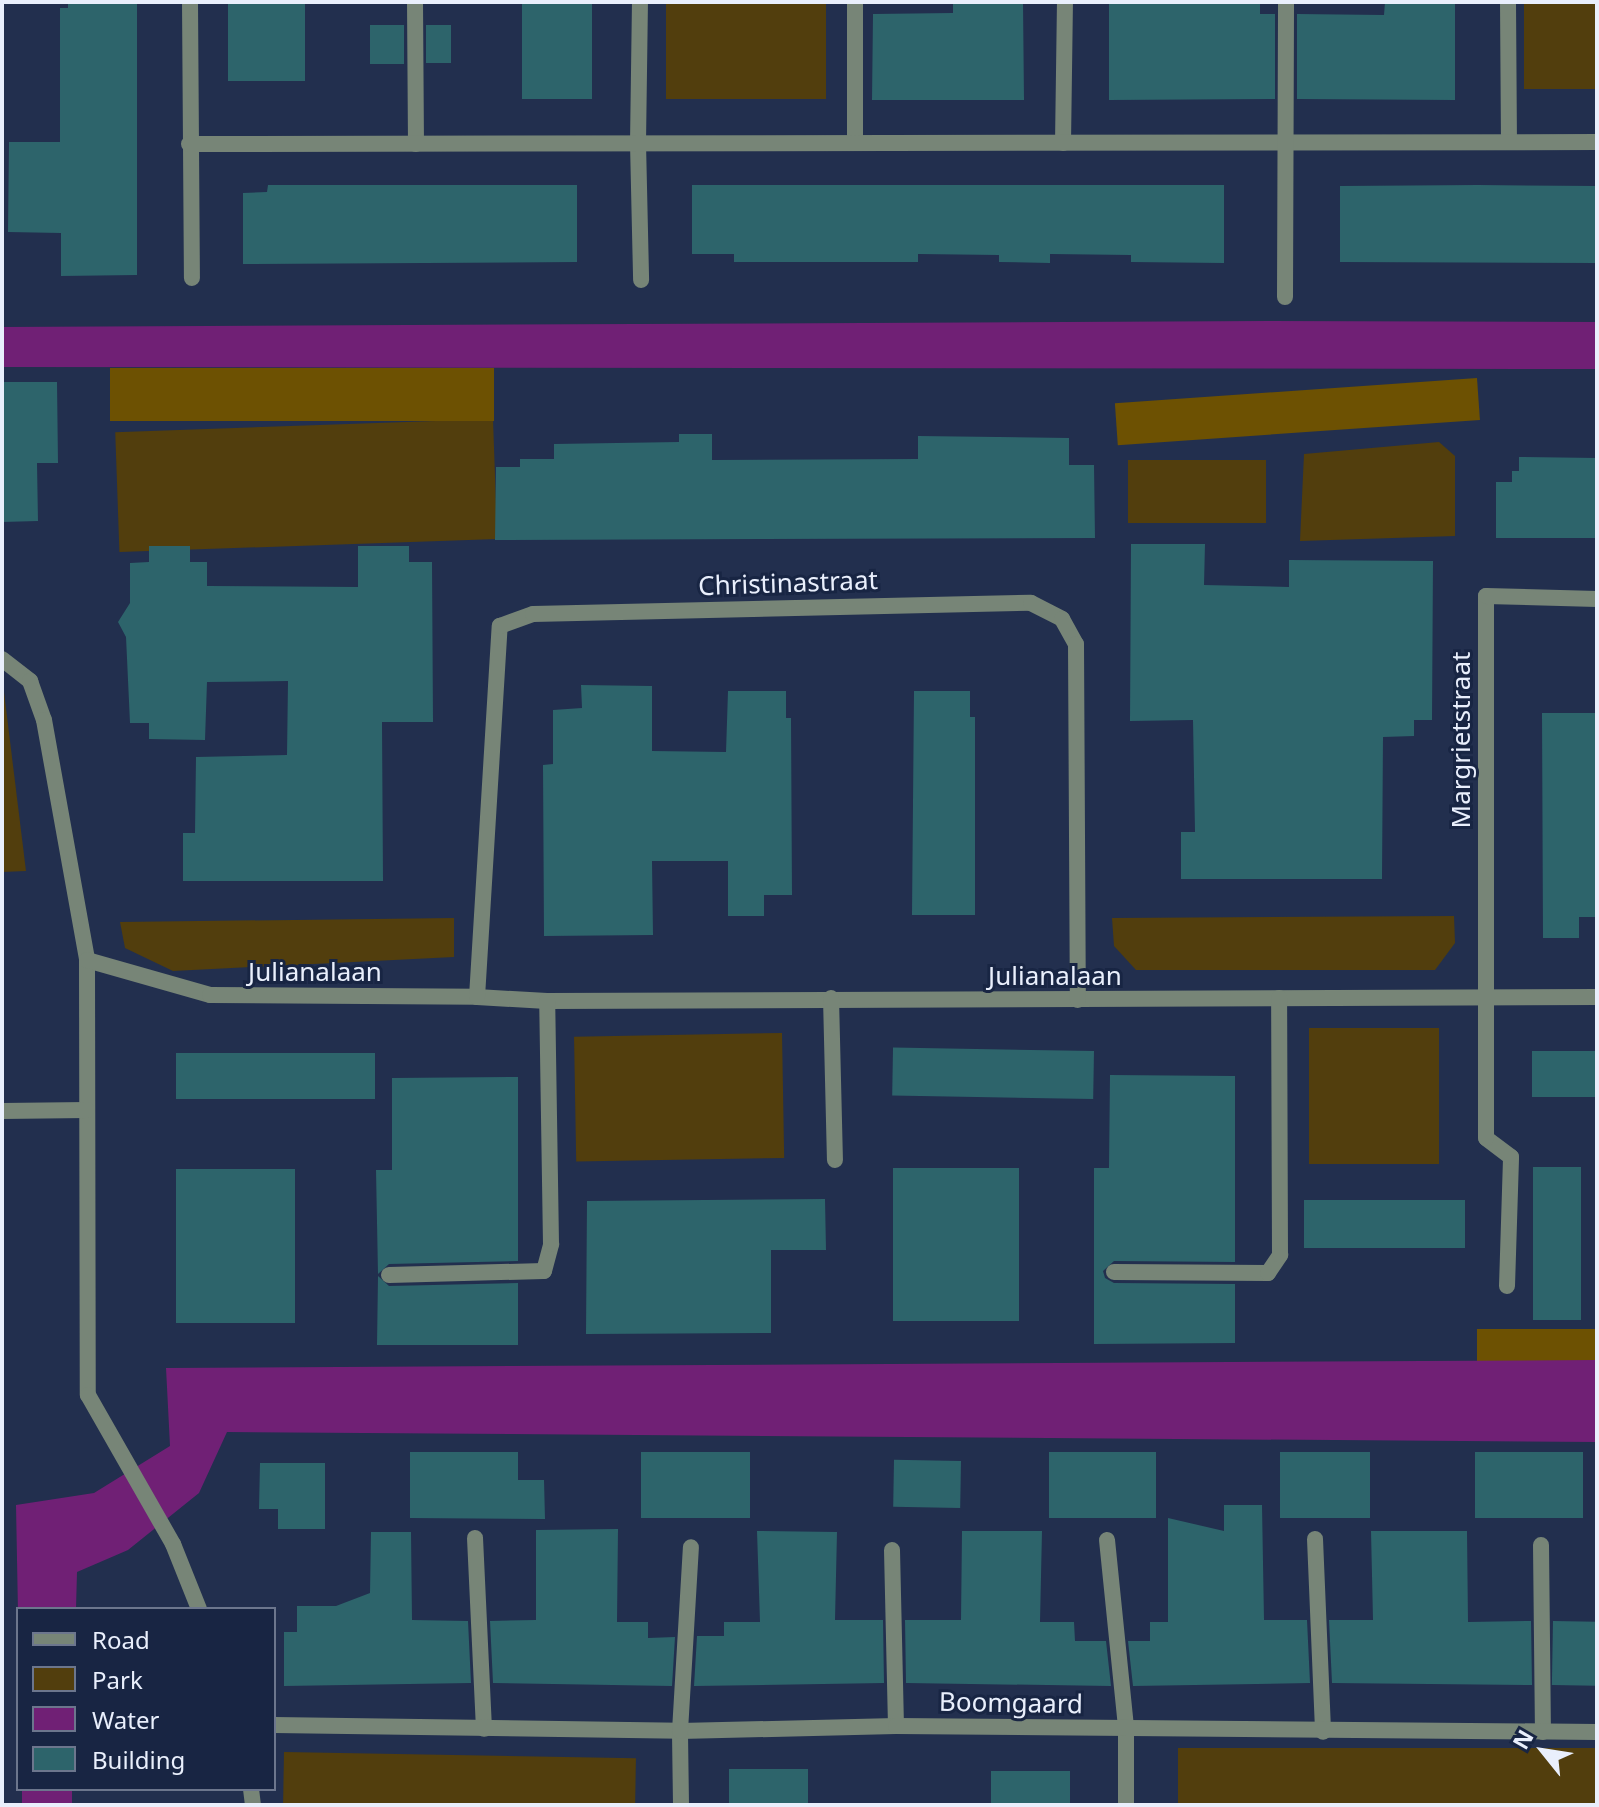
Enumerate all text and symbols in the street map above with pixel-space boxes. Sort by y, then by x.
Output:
street label: Christinastraat [698,564,878,602]
street label: Margrietstraat [1445,652,1477,828]
street label: Julianalaan [248,956,382,988]
street label: Julianalaan [988,960,1122,992]
legend [16,1607,276,1791]
text: Road [92,1623,150,1656]
text: Park [92,1663,143,1696]
street label: Boomgaard [939,1686,1083,1720]
text: Water [92,1703,159,1736]
north arrow [1503,1711,1583,1791]
text: N [1505,1724,1540,1754]
text: Building [92,1743,185,1776]

